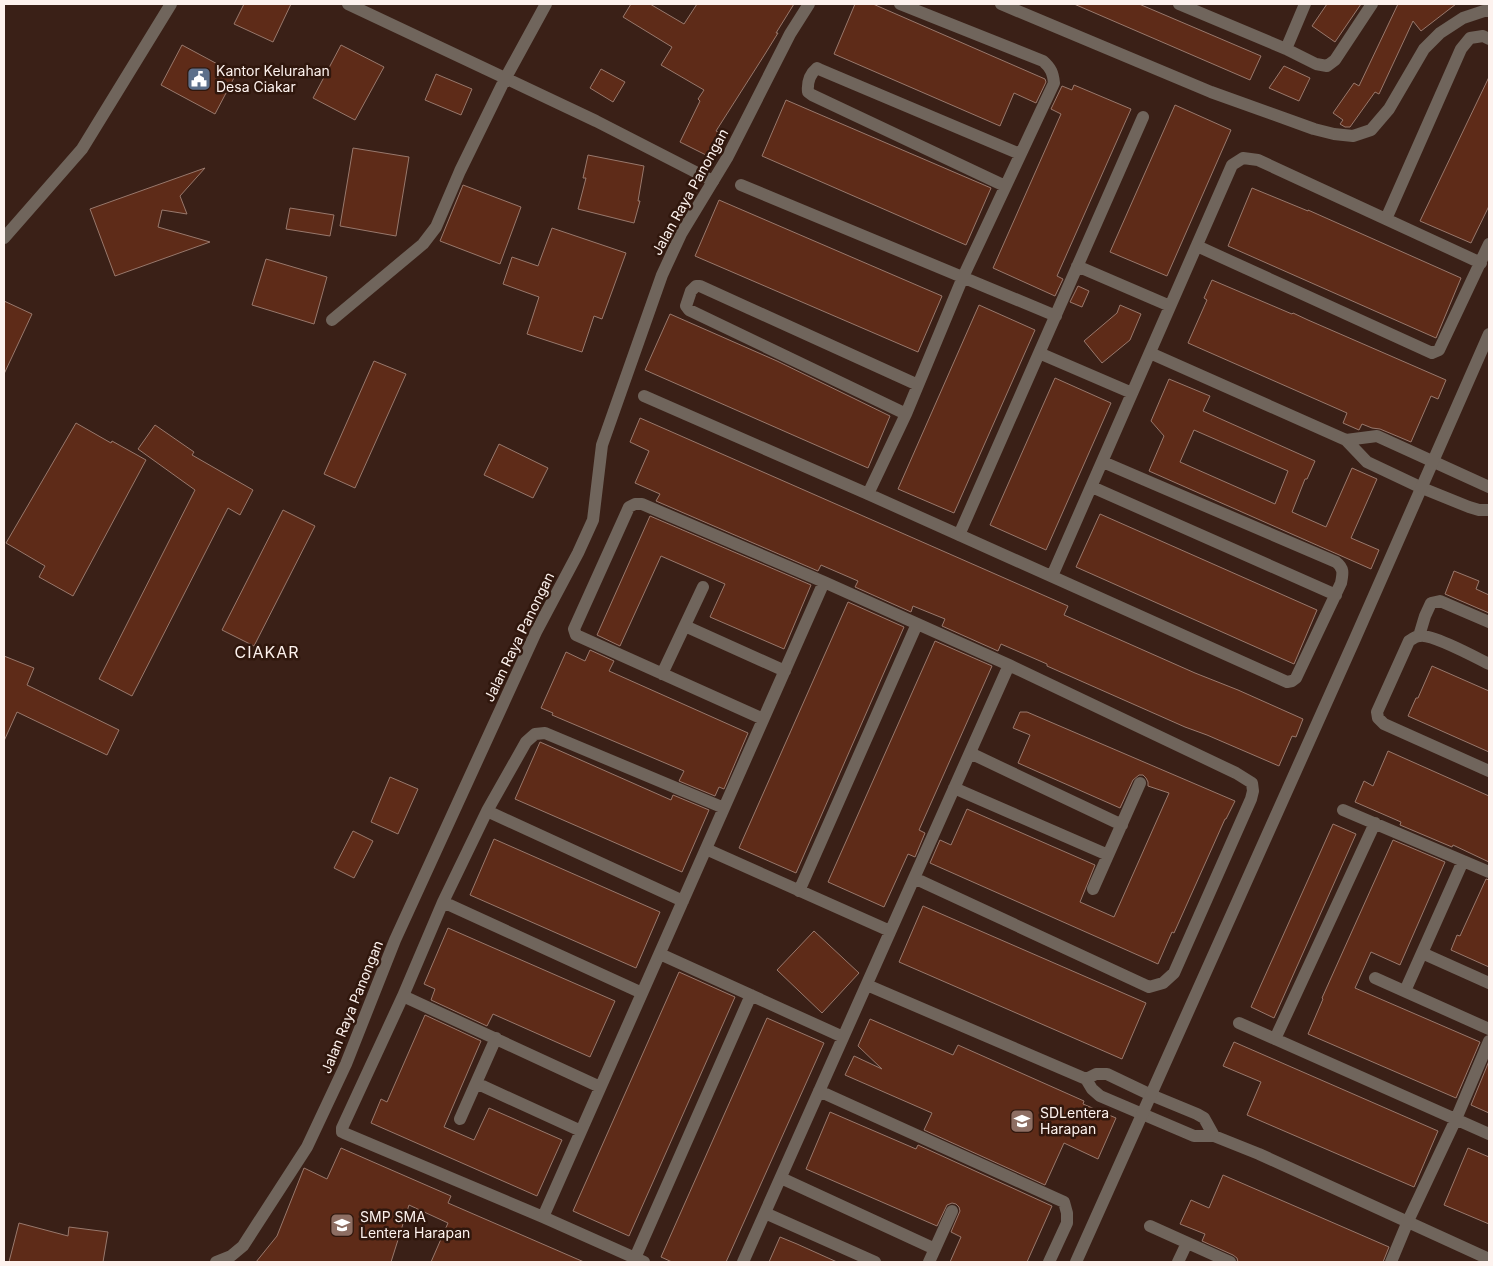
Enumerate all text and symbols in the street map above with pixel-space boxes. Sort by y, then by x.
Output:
place label: Kantor Kelurahan Desa Ciakar [216,62,330,95]
public building icon: Kantor Kelurahan Desa Ciakar [186,66,212,92]
street label: Jalan Raya Panongan [648,126,731,258]
street label: Jalan Raya Panongan [480,569,557,704]
district label: CIAKAR [234,642,300,662]
street label: Jalan Raya Panongan [317,938,386,1076]
place label: SDLentera Harapan [1040,1104,1109,1137]
school or university icon: SDLentera Harapan [1009,1108,1035,1134]
place label: SMP SMA Lentera Harapan [360,1208,470,1241]
school or university icon: SMP SMA Lentera Harapan [329,1212,355,1238]

